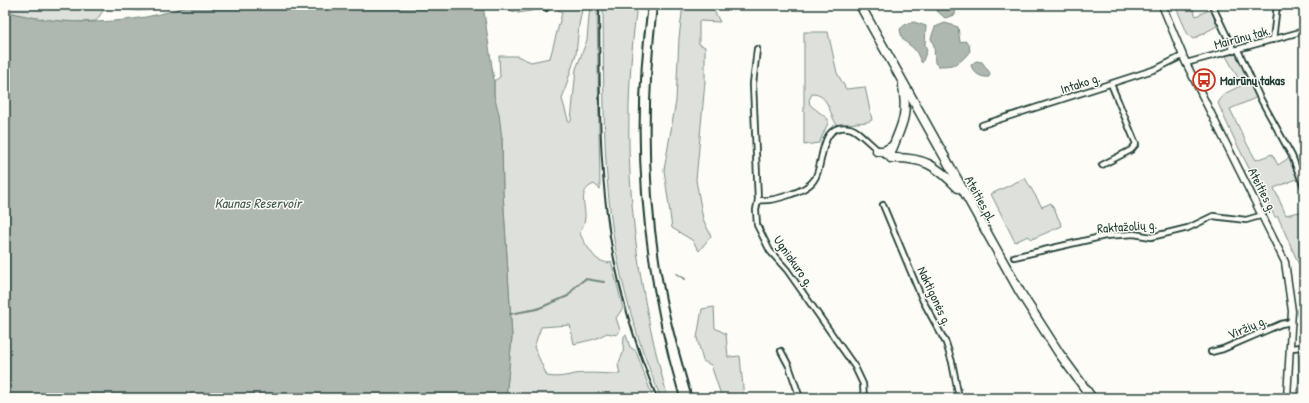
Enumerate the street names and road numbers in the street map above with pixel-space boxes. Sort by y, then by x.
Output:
street label: Mairūnų tak. [1212,21,1272,53]
street label: Intako g. [1058,68,1102,98]
street label: Ateities g. [1244,165,1282,216]
street label: Ateities pl. [961,172,1001,226]
street label: Raktažolių g. [1096,215,1158,237]
street label: Ugniakuro g. [770,232,818,291]
street label: Naktigonės g. [913,263,957,329]
street label: Viržių g. [1225,311,1269,343]

